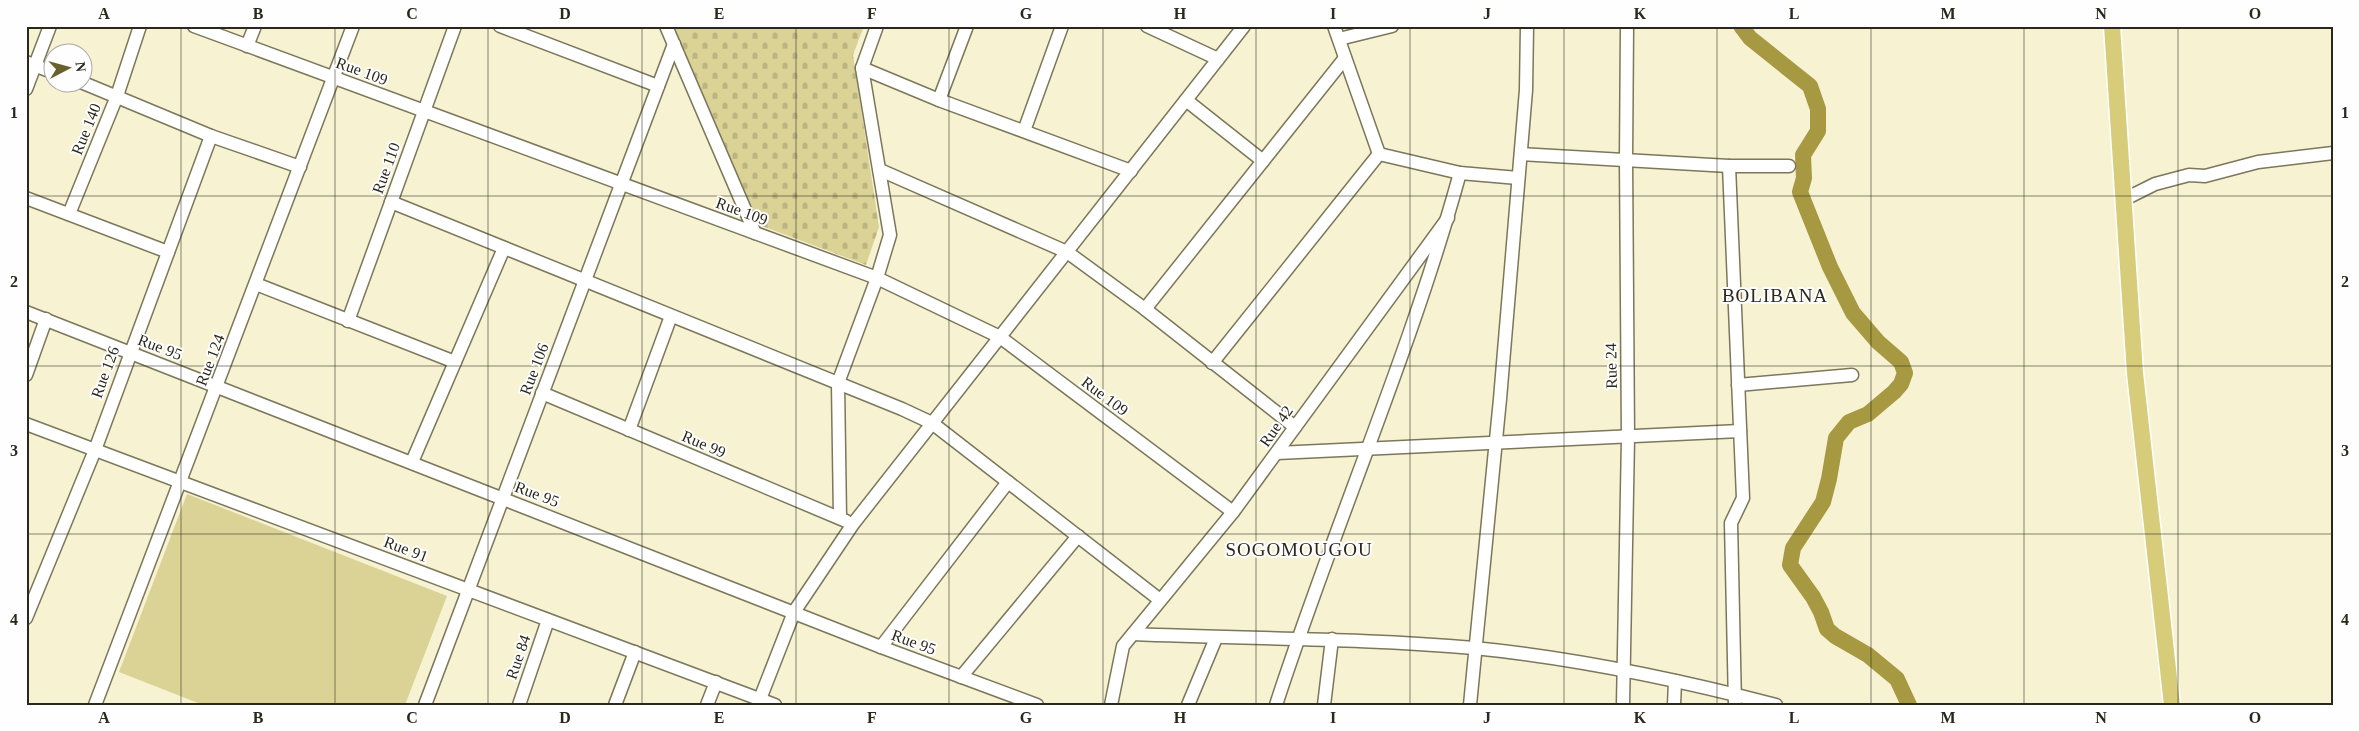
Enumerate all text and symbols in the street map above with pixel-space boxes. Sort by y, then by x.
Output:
text: A [98,5,110,22]
text: B [253,5,264,22]
text: C [406,5,418,22]
text: D [559,5,571,22]
text: E [714,5,724,22]
text: F [867,5,877,22]
text: G [1020,5,1033,22]
text: H [1174,5,1187,22]
text: I [1330,5,1336,22]
text: J [1483,5,1491,22]
text: K [1634,5,1647,22]
text: L [1789,5,1799,22]
text: M [1940,5,1956,22]
text: N [2095,5,2107,22]
text: O [2249,5,2261,22]
north arrow [42,42,92,92]
street label: Rue 109 [334,54,390,88]
text: N [72,61,88,73]
street label: Rue 140 [68,101,104,157]
text: 1 [10,104,18,121]
text: 1 [2341,104,2349,121]
street label: Rue 110 [369,140,403,196]
street label: Rue 109 [714,194,770,228]
text: 2 [10,273,18,290]
text: 2 [2341,273,2349,290]
district label: BOLIBANA [1722,285,1828,306]
street label: Rue 95 [136,331,184,363]
street label: Rue 124 [192,332,228,388]
street label: Rue 106 [516,341,552,397]
street label: Rue 24 [1602,343,1620,389]
street label: Rue 126 [88,344,122,400]
street label: Rue 109 [1078,373,1132,419]
street label: Rue 42 [1256,402,1296,450]
street label: Rue 99 [680,427,728,461]
text: 3 [10,442,18,459]
text: 3 [2341,442,2349,459]
street label: Rue 95 [513,478,561,510]
street label: Rue 91 [382,533,430,565]
district label: SOGOMOUGOU [1225,539,1373,560]
text: 4 [10,611,18,628]
text: 4 [2341,611,2349,628]
street label: Rue 95 [890,626,938,658]
street label: Rue 84 [503,633,533,681]
text: A [98,709,110,726]
text: B [253,709,264,726]
text: C [406,709,418,726]
text: D [559,709,571,726]
text: E [714,709,724,726]
text: F [867,709,877,726]
text: G [1020,709,1033,726]
text: H [1174,709,1187,726]
text: I [1330,709,1336,726]
text: J [1483,709,1491,726]
text: K [1634,709,1647,726]
text: L [1789,709,1799,726]
text: M [1940,709,1956,726]
text: N [2095,709,2107,726]
text: O [2249,709,2261,726]

